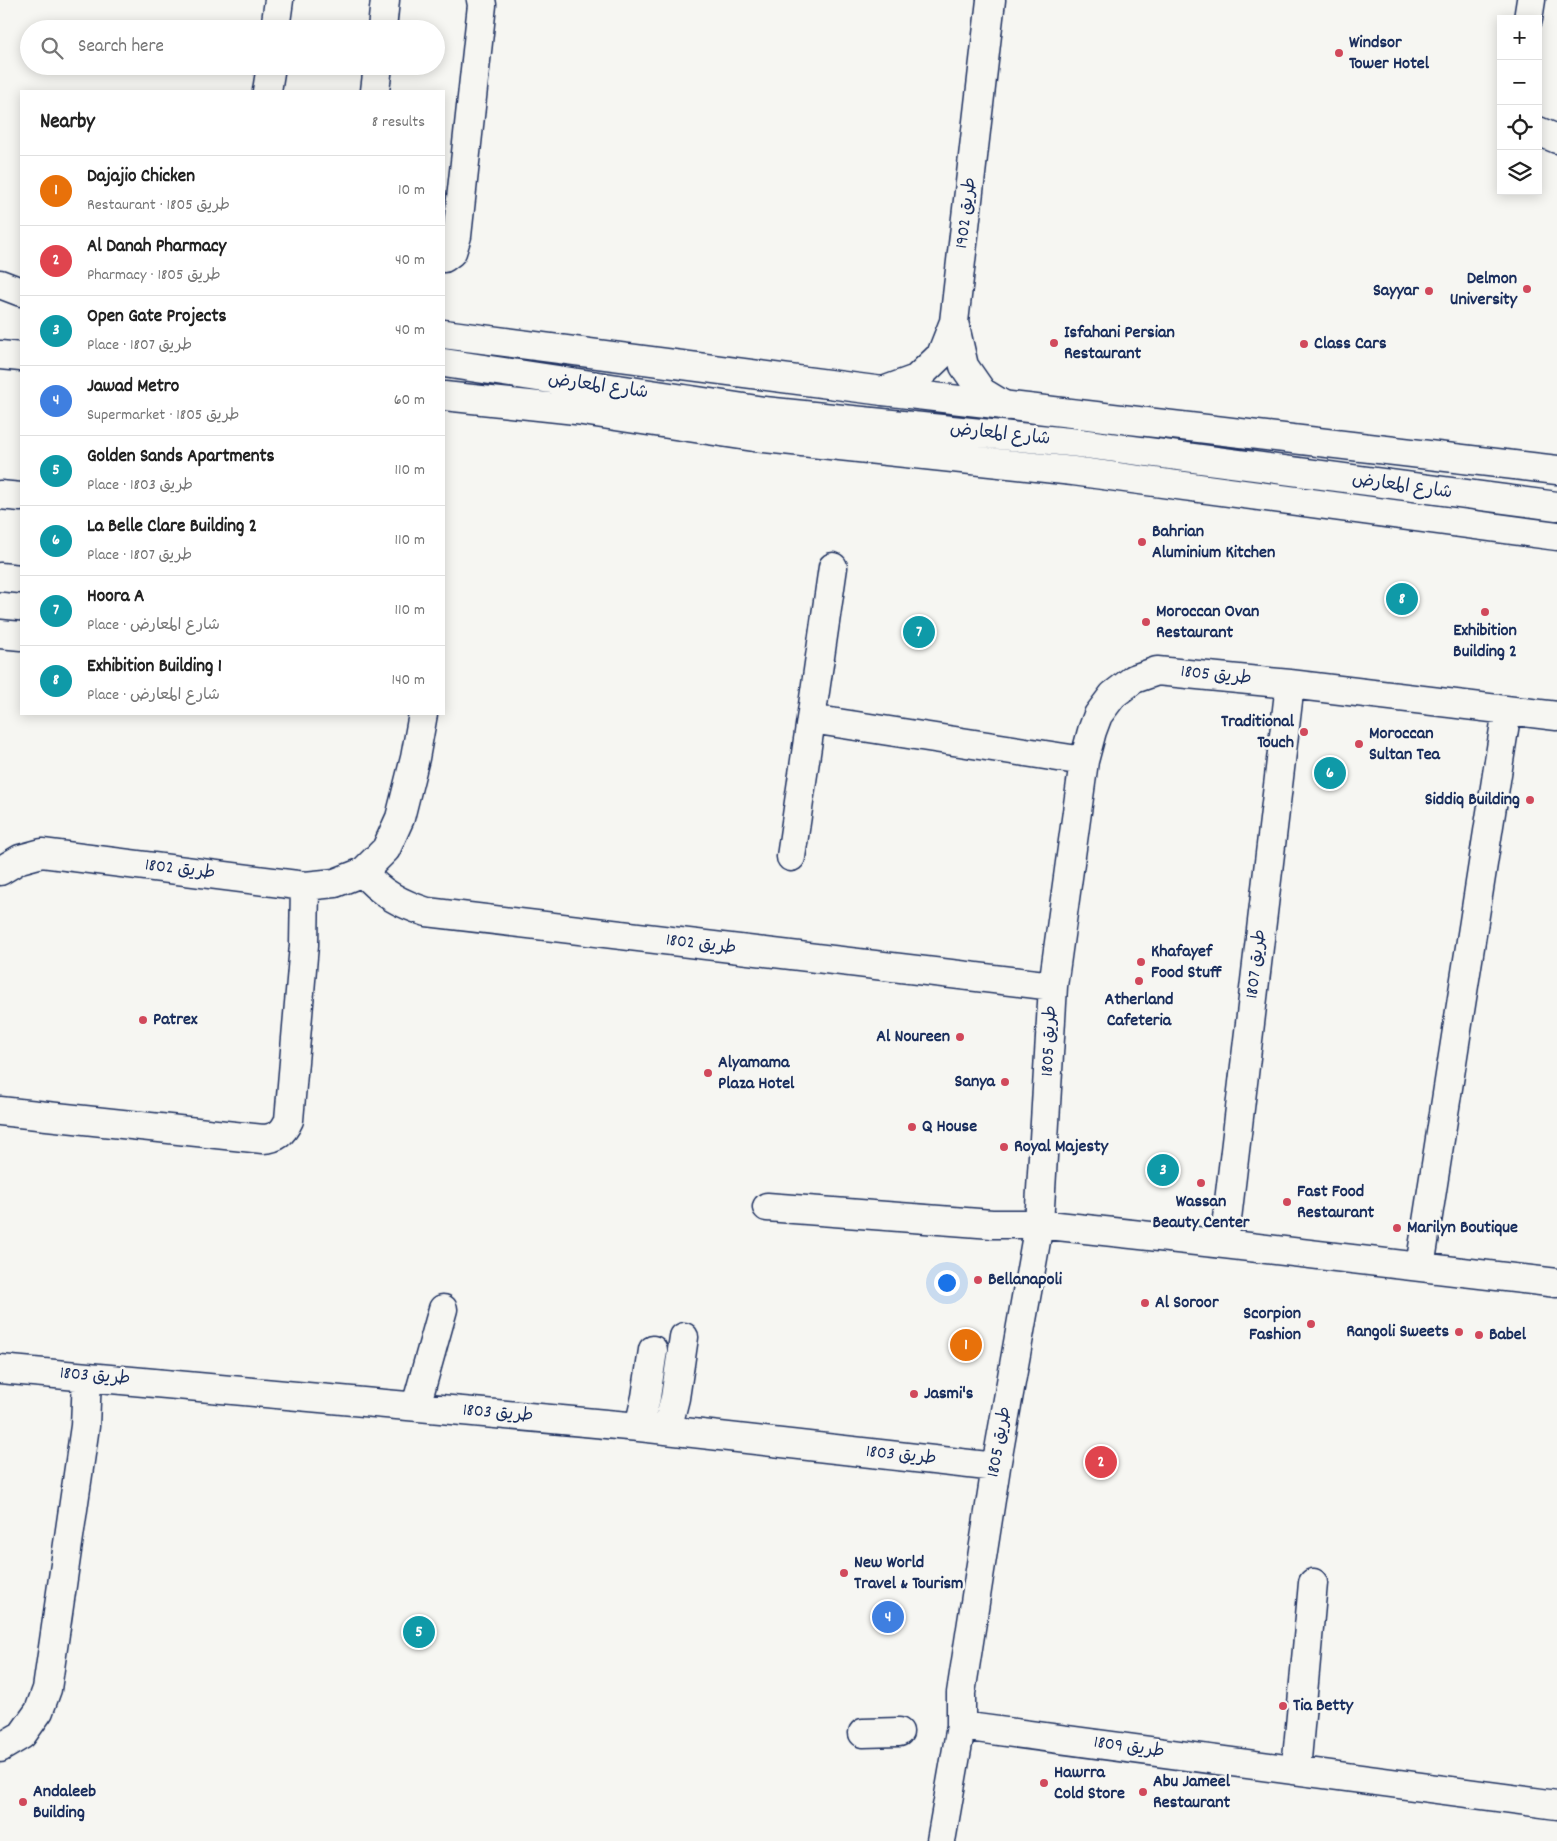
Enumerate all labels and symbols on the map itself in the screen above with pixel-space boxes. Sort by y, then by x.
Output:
place label: Windsor Tower Hotel [1349,31,1430,77]
marker: Windsor Tower Hotel [1333,47,1345,59]
street label: طريق 1902 [950,176,984,250]
place label: Delmon University [1450,267,1518,313]
place label: Sayyar [1373,279,1419,304]
marker: Delmon University [1521,283,1533,295]
marker: Sayyar [1423,285,1435,297]
place label: Isfahani Persian Restaurant [1064,321,1175,367]
place label: Class Cars [1314,332,1387,357]
marker: Isfahani Persian Restaurant [1048,337,1060,349]
marker: Class Cars [1298,338,1310,350]
street label: شارع المعارض [546,368,650,406]
street label: شارع المعارض [948,417,1052,453]
street label: شارع المعارض [1350,468,1454,506]
place label: Bahrian Aluminium Kitchen [1152,520,1275,566]
marker: Bahrian Aluminium Kitchen [1136,536,1148,548]
pin: 8 [1386,580,1418,618]
place label: Moroccan Ovan Restaurant [1156,600,1259,646]
marker: Exhibition Building 2 [1479,606,1491,618]
pin: 7 [903,613,935,651]
marker: Moroccan Ovan Restaurant [1140,616,1152,628]
place label: Exhibition Building 2 [1453,619,1517,665]
street label: طريق 1805 [1179,660,1253,692]
place label: Traditional Touch [1221,710,1295,756]
place label: Moroccan Sultan Tea [1369,722,1441,768]
marker: Traditional Touch [1298,726,1310,738]
marker: Moroccan Sultan Tea [1353,738,1365,750]
pin: 6 [1314,754,1346,792]
place label: Siddiq Building [1425,788,1520,813]
marker: Siddiq Building [1524,794,1536,806]
street label: طريق 1802 [143,853,217,887]
street label: طريق 1802 [664,928,738,962]
street label: طريق 1807 [1240,928,1274,1000]
place label: Khafayef Food Stuff [1151,940,1222,986]
marker: Khafayef Food Stuff [1135,956,1147,968]
marker: Atherland Cafeteria [1133,975,1145,987]
place label: Atherland Cafeteria [1105,988,1173,1034]
street label: طريق 1805 [1036,1005,1064,1077]
place label: Patrex [153,1008,198,1033]
marker: Patrex [137,1014,149,1026]
place label: Al Noureen [876,1025,950,1050]
marker: Al Noureen [954,1031,966,1043]
place label: Alyamama Plaza Hotel [718,1051,795,1097]
marker: Alyamama Plaza Hotel [702,1067,714,1079]
place label: Sanya [955,1070,996,1095]
marker: Sanya [999,1076,1011,1088]
place label: Q House [922,1115,977,1140]
marker: Q House [906,1121,918,1133]
place label: Royal Majesty [1014,1135,1109,1160]
marker: Royal Majesty [998,1141,1010,1153]
pin: 3 [1147,1151,1179,1189]
marker: Wassan Beauty Center [1195,1177,1207,1189]
place label: Fast Food Restaurant [1297,1180,1375,1226]
place label: Wassan Beauty Center [1152,1190,1250,1236]
marker: Fast Food Restaurant [1281,1196,1293,1208]
place label: Marilyn Boutique [1407,1216,1518,1241]
marker: Marilyn Boutique [1391,1222,1403,1234]
place label: Bellanapoli [988,1268,1063,1293]
your location [934,1270,960,1296]
marker: Bellanapoli [972,1274,984,1286]
place label: Al Soroor [1155,1291,1219,1316]
marker: Al Soroor [1139,1297,1151,1309]
place label: Scorpion Fashion [1243,1302,1301,1348]
marker: Scorpion Fashion [1305,1318,1317,1330]
place label: Rangoli Sweets [1346,1320,1449,1345]
place label: Babel [1489,1323,1527,1348]
pin: 1 [950,1326,982,1364]
marker: Rangoli Sweets [1453,1326,1465,1338]
marker: Babel [1473,1329,1485,1341]
street label: طريق 1803 [59,1361,131,1393]
place label: Jasmi's [924,1382,974,1407]
marker: Jasmi's [908,1388,920,1400]
street label: طريق 1803 [462,1398,534,1430]
street label: طريق 1805 [982,1405,1018,1479]
street label: طريق 1803 [864,1440,938,1472]
pin: 2 [1085,1443,1117,1481]
place label: New World Travel & Tourism [854,1551,963,1597]
marker: New World Travel & Tourism [838,1567,850,1579]
pin: 4 [872,1598,904,1636]
pin: 5 [403,1613,435,1651]
place label: Tia Betty [1293,1694,1354,1719]
marker: Tia Betty [1277,1700,1289,1712]
street label: طريق 1809 [1092,1731,1166,1765]
place label: Hawrra Cold Store [1054,1761,1125,1807]
place label: Abu Jameel Restaurant [1153,1770,1231,1816]
marker: Hawrra Cold Store [1038,1777,1050,1789]
place label: Andaleeb Building [33,1780,96,1826]
marker: Abu Jameel Restaurant [1137,1786,1149,1798]
marker: Andaleeb Building [17,1796,29,1808]

